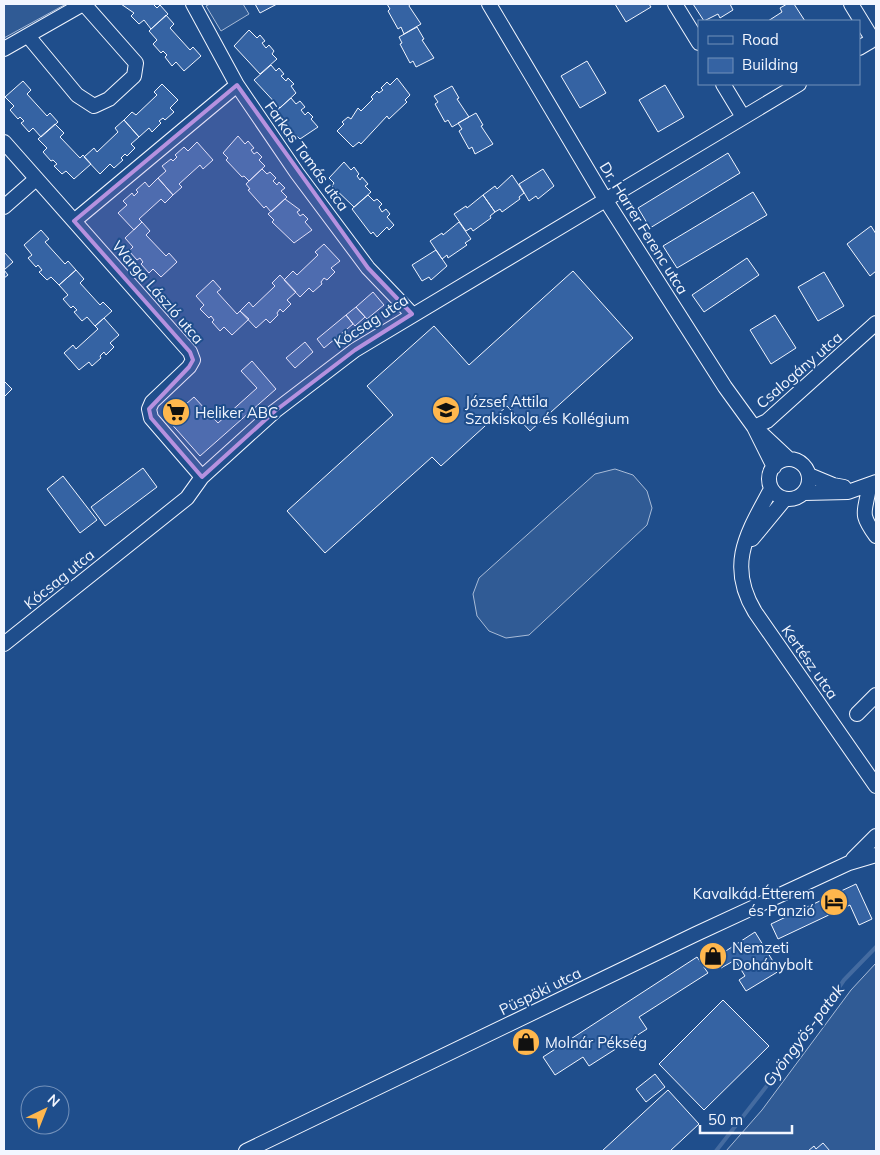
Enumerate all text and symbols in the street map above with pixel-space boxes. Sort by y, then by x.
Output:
legend [698,20,860,85]
text: Road [742,30,779,49]
text: Building [742,55,798,74]
street label: Farkas Tamás utca [261,97,353,215]
street label: Dr. Harrer Ferenc utca [596,158,692,298]
street label: Warga László utca [108,236,208,348]
street label: Kócsag utca [330,290,412,352]
street label: Csalogány utca [752,328,846,412]
place label: József Attila Szakiskola és Kollégium [465,392,630,428]
school or university icon: József Attila Szakiskola és Kollégium [431,395,461,425]
supermarket icon: Heliker ABC [161,397,191,427]
place label: Heliker ABC [195,403,278,422]
street label: Kócsag utca [20,545,98,613]
street label: Kertész utca [778,621,842,703]
place label: Kavalkád Étterem és Panzió [693,884,815,920]
hotel icon: Kavalkád Étterem és Panzió [819,887,849,917]
place label: Nemzeti Dohánybolt [732,938,813,974]
shop icon: Nemzeti Dohánybolt [698,941,728,971]
street label: Püspöki utca [496,963,584,1019]
water label: Gyöngyös-patak [758,979,849,1090]
shop icon: Molnár Pékség [511,1027,541,1057]
place label: Molnár Pékség [545,1033,647,1052]
north arrow [20,1085,70,1135]
text: N [44,1090,64,1111]
scale bar [700,1102,792,1134]
text: 50 m [708,1110,743,1129]

